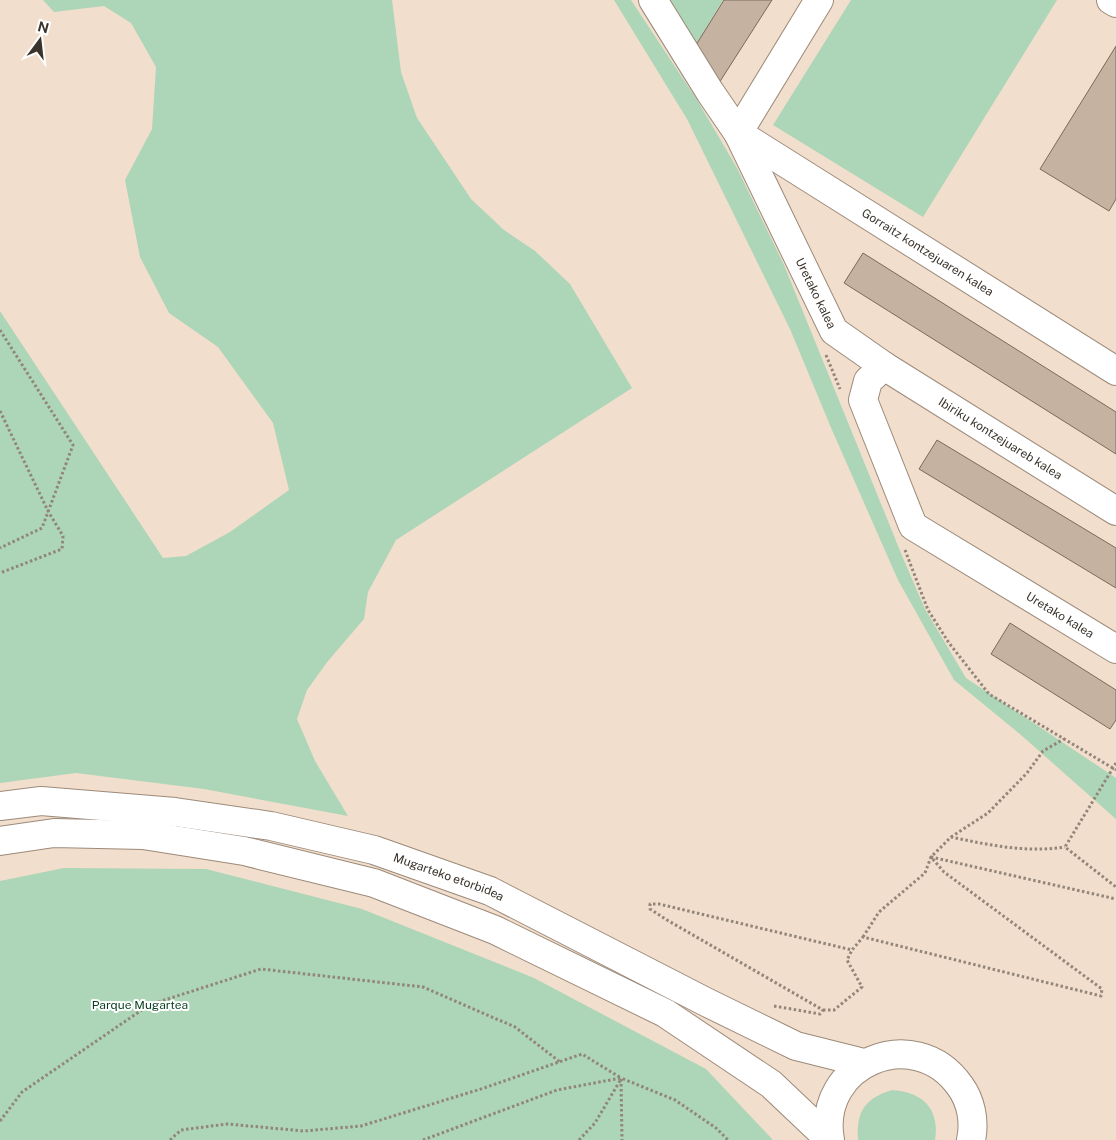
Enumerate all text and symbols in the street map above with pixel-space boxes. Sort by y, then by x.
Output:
north arrow [15,15,65,65]
text: N [36,18,51,37]
street label: Gorraitz kontzejuaren kalea [859,206,996,299]
street label: Uretako kalea [793,256,839,331]
street label: Ibiriku kontzejuareb kalea [936,395,1065,483]
street label: Uretako kalea [1023,589,1096,641]
street label: Mugarteko etorbidea [392,850,506,904]
park label: Parque Mugartea [92,998,188,1012]

